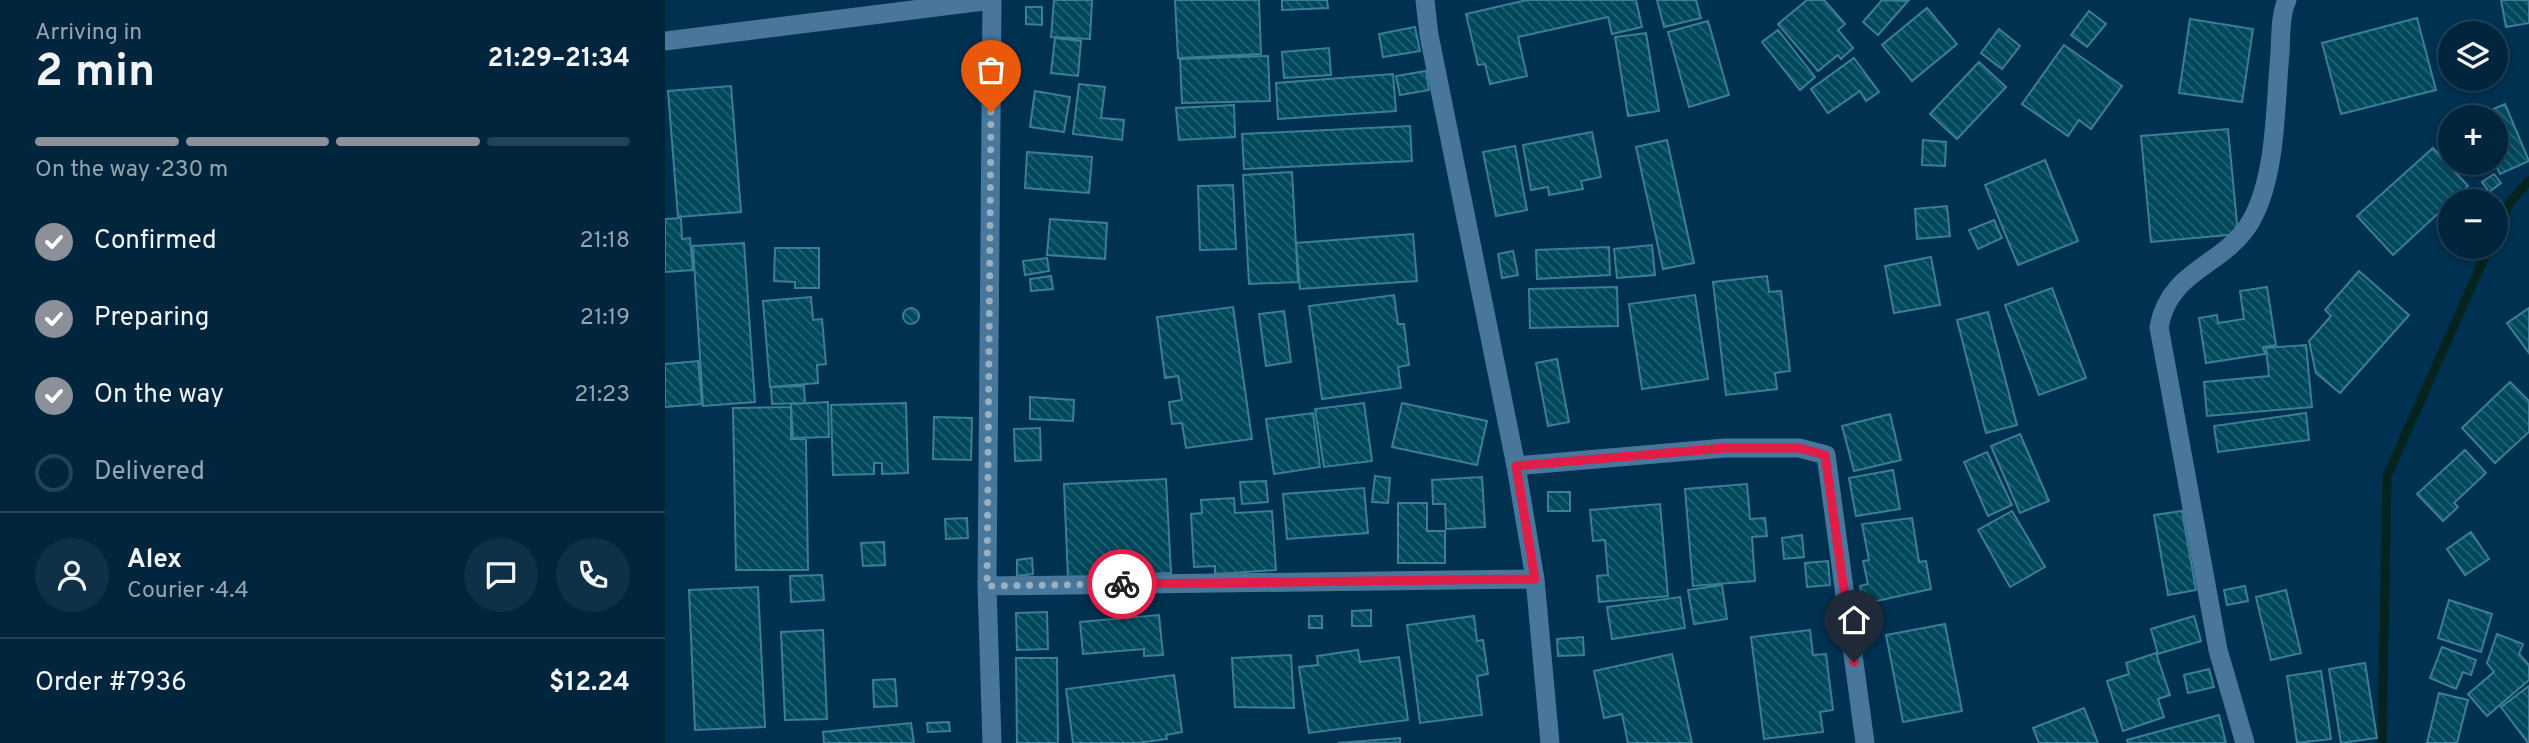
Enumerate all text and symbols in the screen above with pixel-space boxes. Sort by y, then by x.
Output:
text: Arriving in [35,19,142,48]
map controls [2438,21,2508,259]
button: layers [2438,21,2508,91]
pin [961,40,1021,112]
text: 21:29–21:34 [488,43,630,76]
text: 2 min [35,44,155,103]
icon: bag [972,51,1010,89]
button: + [2438,105,2508,175]
text: On the way · 230 m [35,156,228,185]
button: − [2438,189,2508,259]
icon: check [35,223,73,261]
text: Confirmed [94,225,217,258]
text: 21:18 [580,227,630,256]
icon: check [35,300,73,338]
text: Preparing [94,302,209,335]
text: 21:19 [580,304,630,333]
icon: check [35,377,73,415]
text: On the way [94,379,224,412]
text: 21:23 [574,381,630,410]
text: Delivered [94,456,205,489]
button: person [35,538,109,612]
button: chat [464,538,538,612]
button: phone [556,538,630,612]
text: Alex [127,544,182,577]
courier [1087,549,1157,619]
icon: bike [1103,565,1141,603]
text: Courier · 4.4 [127,577,249,606]
pin [1824,590,1884,662]
icon: home [1835,601,1873,639]
text: Order #7936 [35,667,187,700]
text: $12.24 [549,667,630,700]

